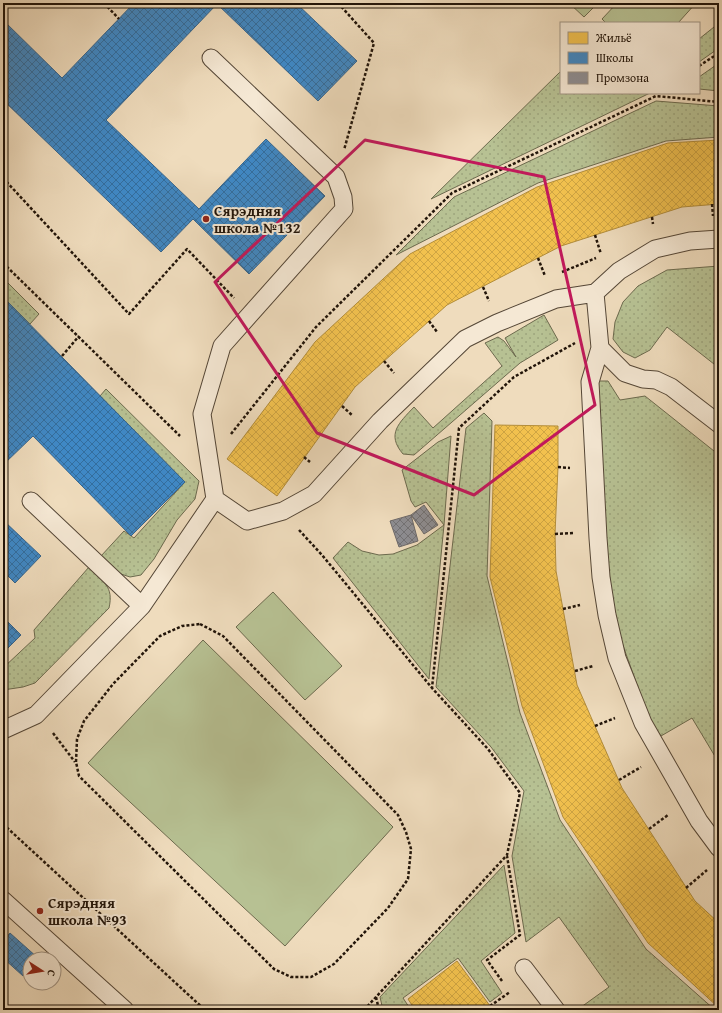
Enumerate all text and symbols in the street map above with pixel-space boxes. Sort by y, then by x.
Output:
legend [560,22,700,94]
text: Жильё [595,29,632,46]
text: Школы [596,49,634,66]
text: Промзона [596,69,649,86]
place label: Сярэдняя школа №132 [214,200,301,238]
marker: Сярэдняя школа №132 [201,214,211,224]
place label: Сярэдняя школа №93 [48,892,127,930]
marker: Сярэдняя школа №93 [35,906,45,916]
north arrow [22,951,62,991]
text: С [43,968,60,978]

